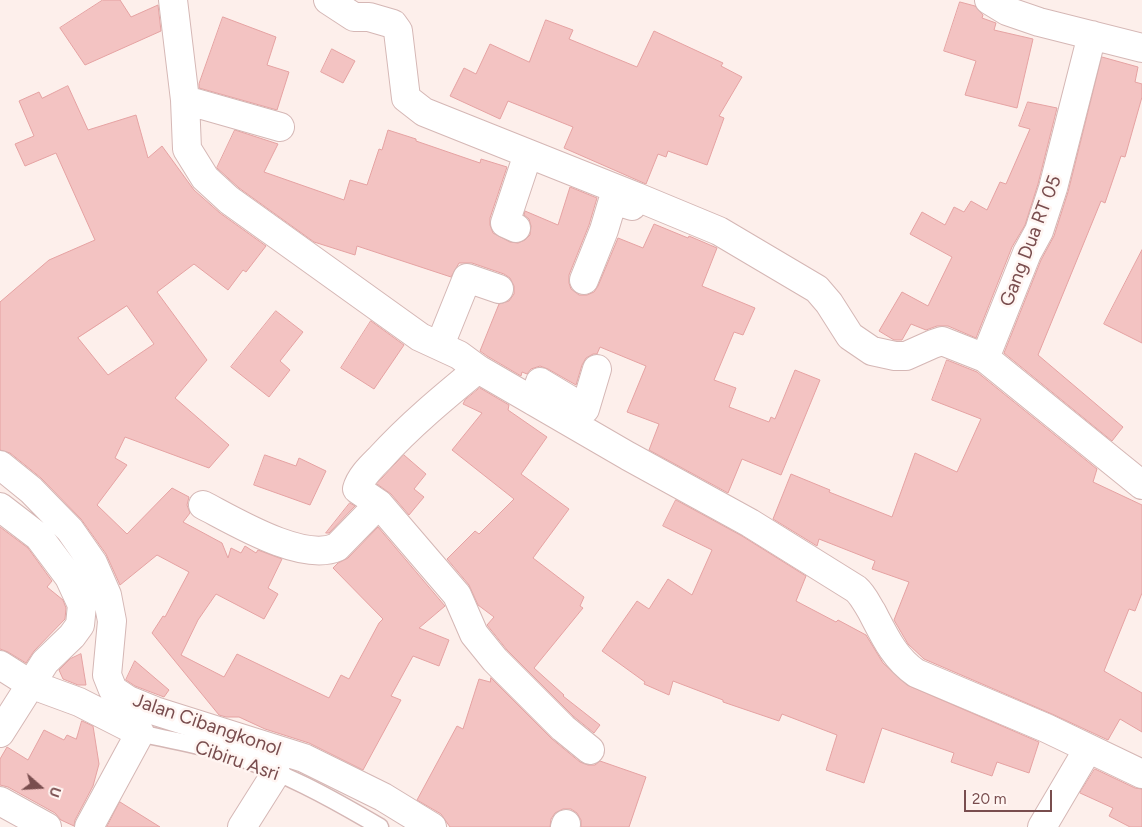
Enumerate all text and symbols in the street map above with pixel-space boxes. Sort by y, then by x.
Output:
street label: Gang Dua RT 05 [995,172,1067,310]
street label: Jalan Cibangkonol [130,689,284,761]
street label: Cibiru Asri [192,736,282,786]
north arrow [15,762,65,812]
scale bar [967,780,1054,812]
text: U [45,785,64,799]
text: 20 m [972,790,1006,808]

